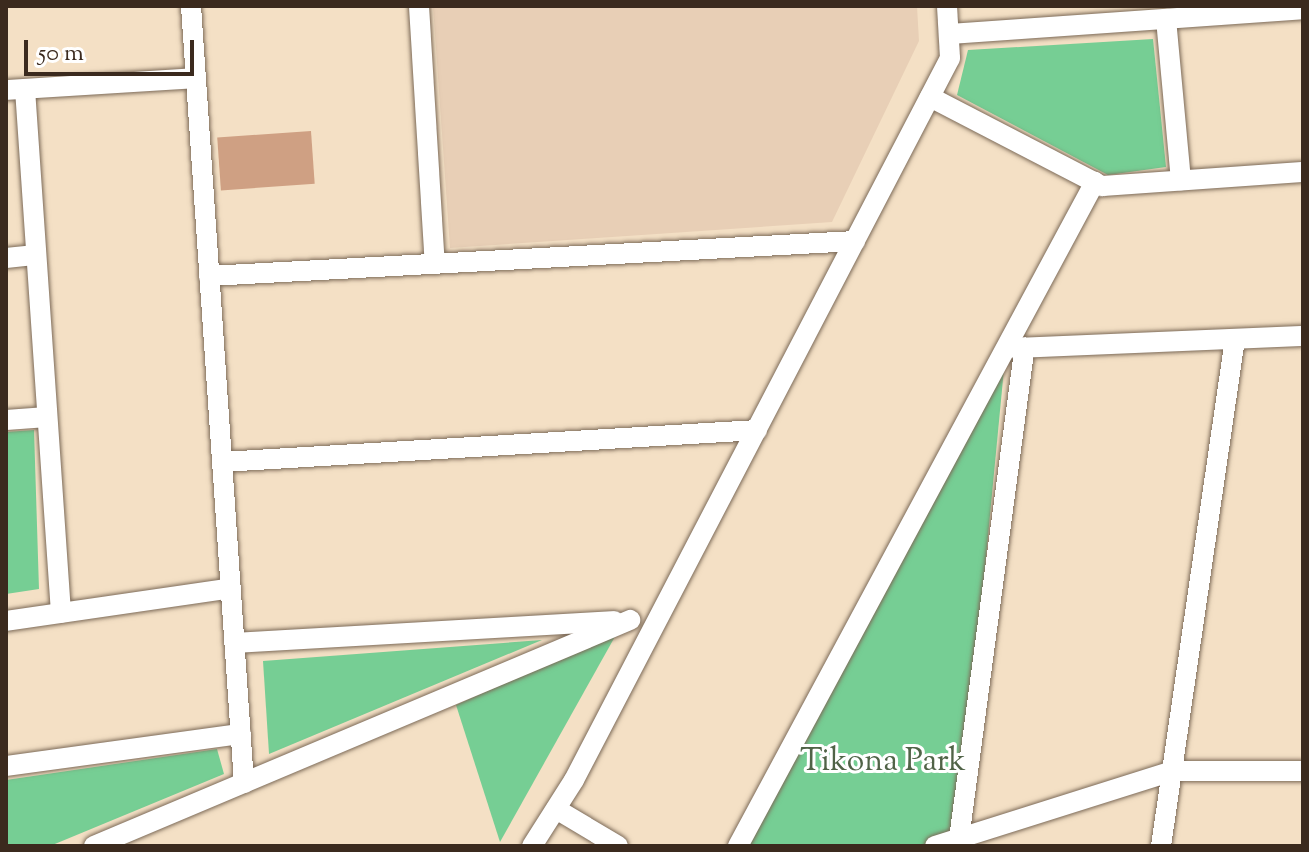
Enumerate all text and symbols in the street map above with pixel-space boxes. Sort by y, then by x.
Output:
scale bar [28,24,198,74]
text: 50 m [38,37,84,71]
park label: Tikona Park [800,743,966,781]

